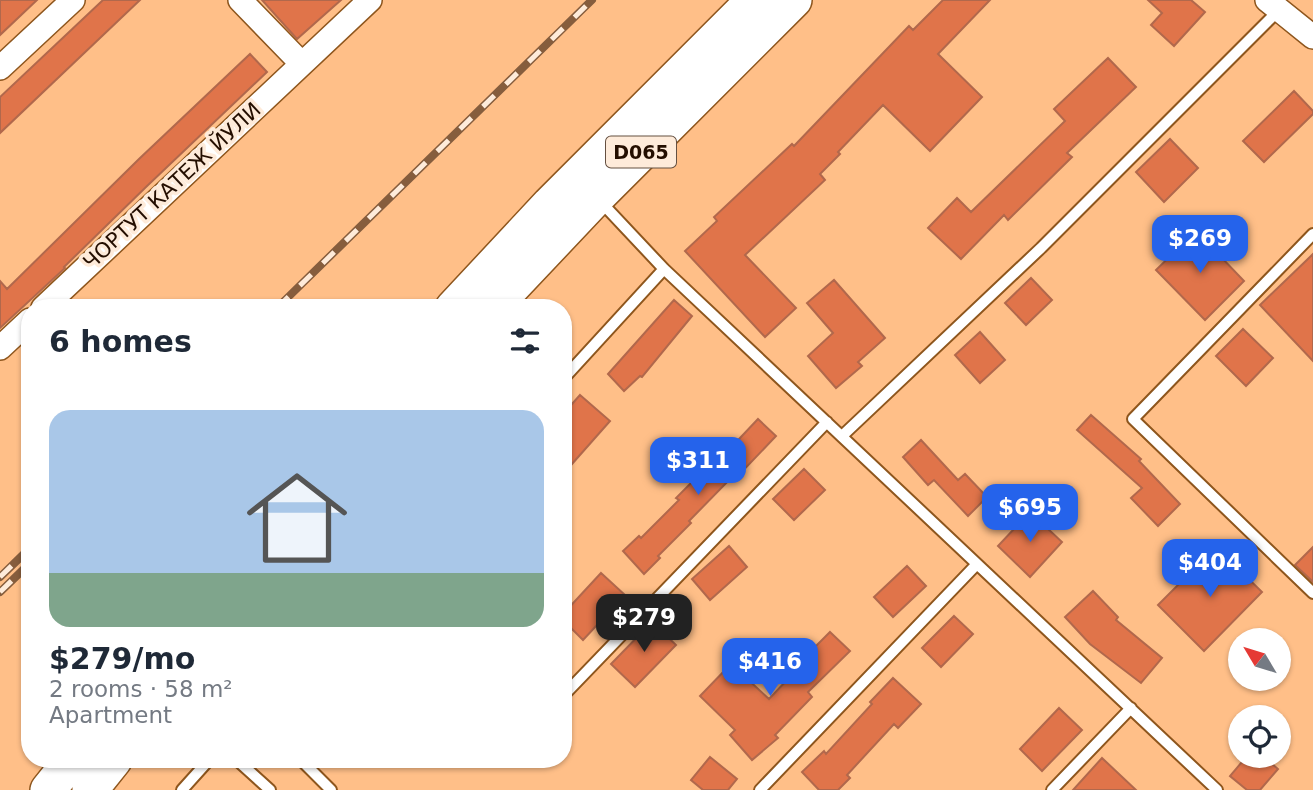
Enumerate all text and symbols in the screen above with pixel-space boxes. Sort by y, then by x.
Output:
street label: ЧОРТУТ КАТЕЖ ЙУЛИ [78,97,266,274]
road number: D065 [606,136,676,168]
pin: $269 [1159,216,1241,275]
text: $269 [1168,225,1232,251]
icon: filters [506,322,544,360]
text: 6 homes [49,324,192,359]
pin: $311 [657,438,739,497]
text: $311 [666,447,730,473]
icon: home [234,455,360,581]
pin: $695 [989,484,1071,544]
text: $695 [998,494,1062,520]
pin: $404 [1169,540,1251,599]
text: $404 [1178,549,1242,575]
pin: $279 [603,594,685,654]
text: $279 [612,604,676,630]
north arrow [1228,628,1292,691]
map controls [1228,628,1291,768]
pin: $416 [729,638,811,698]
text: $279/mo [49,641,195,676]
text: $416 [738,648,802,674]
text: 2 rooms · 58 m² [49,676,233,702]
text: Apartment [49,702,172,728]
button: locate [1228,705,1291,768]

